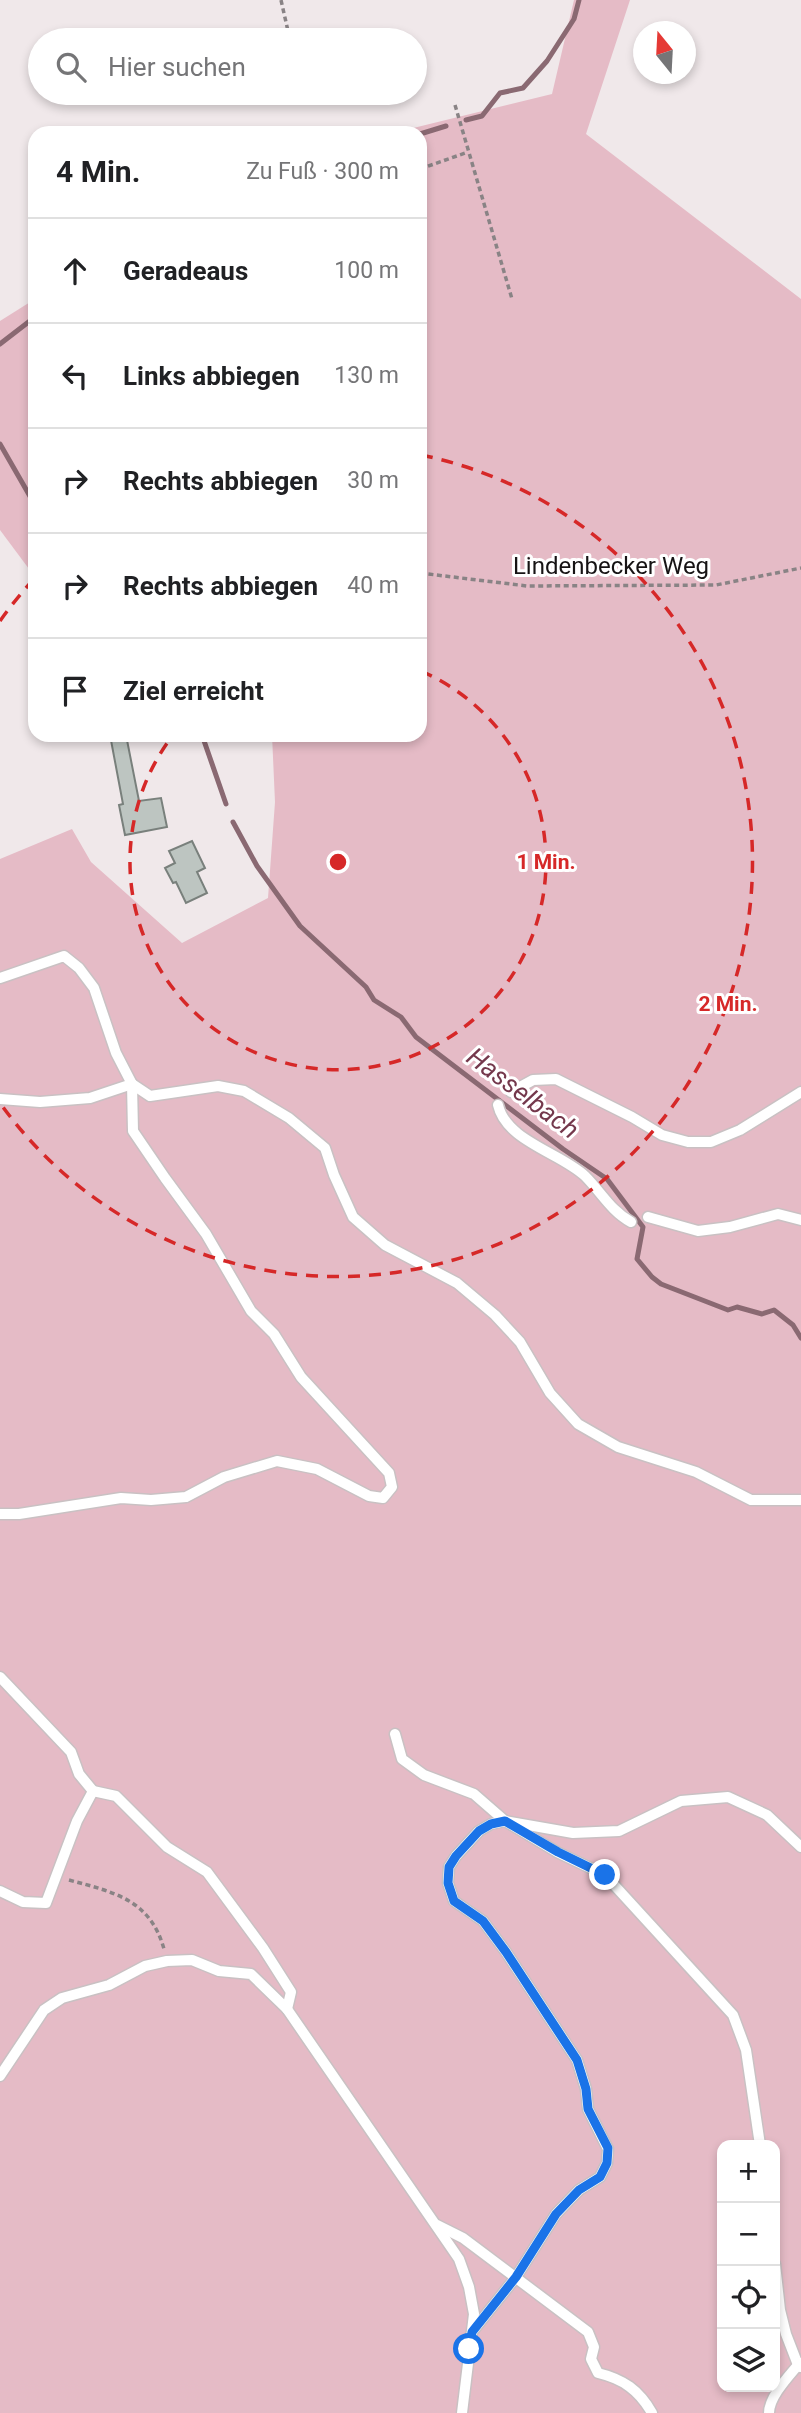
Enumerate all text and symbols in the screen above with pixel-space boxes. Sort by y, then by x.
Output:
north arrow [633,21,696,84]
search box [28,28,427,105]
icon: search [52,48,90,86]
text: Hier suchen [108,52,246,82]
text: 4 Min. [56,154,140,189]
text: Zu Fuß · 300 m [246,158,399,185]
icon: ahead [56,252,94,290]
text: Geradeaus [123,256,248,286]
text: 100 m [334,257,399,284]
icon: left [56,357,94,395]
text: Links abbiegen [123,361,300,391]
text: 130 m [334,362,399,389]
icon: right [56,462,94,500]
text: Rechts abbiegen [123,466,318,496]
text: 30 m [347,467,399,494]
street label: Lindenbecker Weg [513,552,709,580]
icon: right [56,567,94,605]
text: Rechts abbiegen [123,571,318,601]
text: 40 m [347,572,399,599]
icon: arrive [56,672,94,710]
text: Ziel erreicht [123,676,264,706]
centre of rings [326,850,350,874]
text: 1 Min. [516,850,576,874]
text: 2 Min. [698,992,758,1016]
water label: Hasselbach [461,1041,585,1145]
route end [589,1859,620,1890]
map controls [717,2140,780,2392]
button: + [717,2140,780,2203]
button: − [717,2203,780,2266]
button: locate [717,2266,780,2329]
button: layers [717,2329,780,2392]
route start [453,2333,484,2364]

